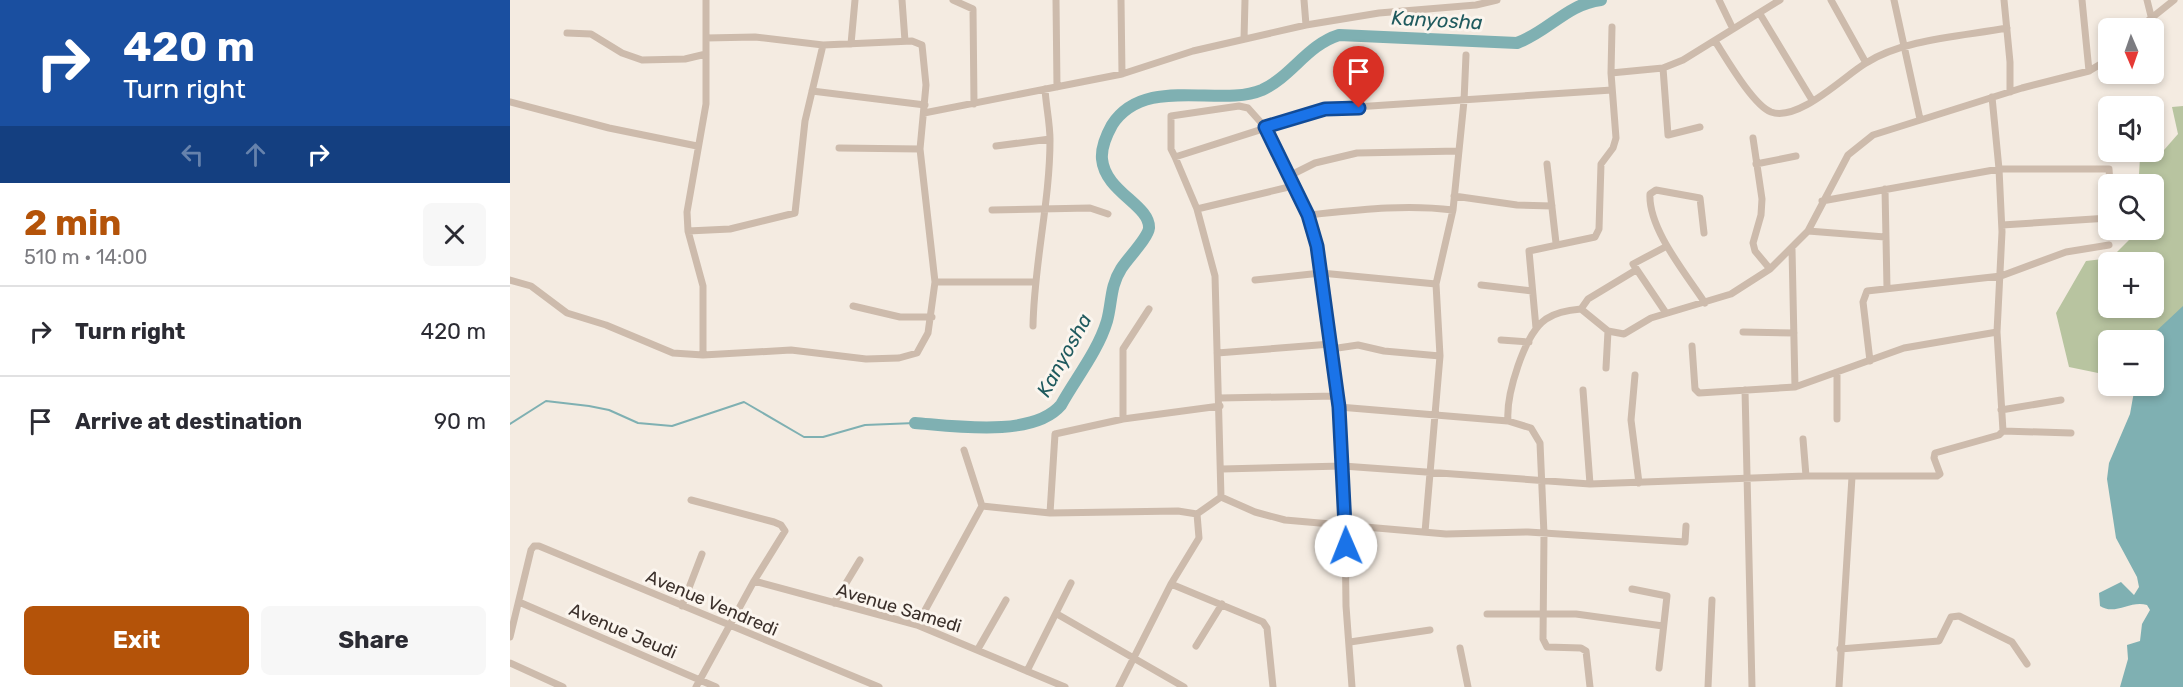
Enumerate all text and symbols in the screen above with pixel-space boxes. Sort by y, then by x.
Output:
water label: Kanyosha [1391,6,1484,34]
north arrow [2098,18,2164,84]
map controls [2098,18,2164,396]
text: 420 m [123,22,255,72]
icon: right [24,24,102,102]
pin [1333,46,1384,108]
icon: arrive [1342,55,1375,88]
text: Turn right [123,73,246,105]
button: sound [2098,96,2164,162]
icon: left [176,138,209,171]
icon: ahead [239,138,272,171]
icon: right [302,138,335,171]
button: search [2098,174,2164,240]
text: 2 min [24,201,122,244]
button: close [423,203,486,266]
text: 510 m · 14:00 [24,245,147,269]
button: + [2098,252,2164,318]
water label: Kanyosha [1031,309,1097,401]
icon: right [24,315,57,348]
text: Turn right [75,318,185,345]
text: 420 m [421,318,486,345]
button: − [2098,330,2164,396]
icon: arrive [24,405,57,438]
text: Arrive at destination [75,408,302,435]
text: 90 m [434,408,486,435]
position arrow [1314,514,1378,578]
street label: Avenue Vendredi [643,565,781,641]
street label: Avenue Samedi [834,579,964,637]
street label: Avenue Jeudi [566,598,680,664]
button: Exit [24,606,249,675]
button: Share [261,606,486,675]

